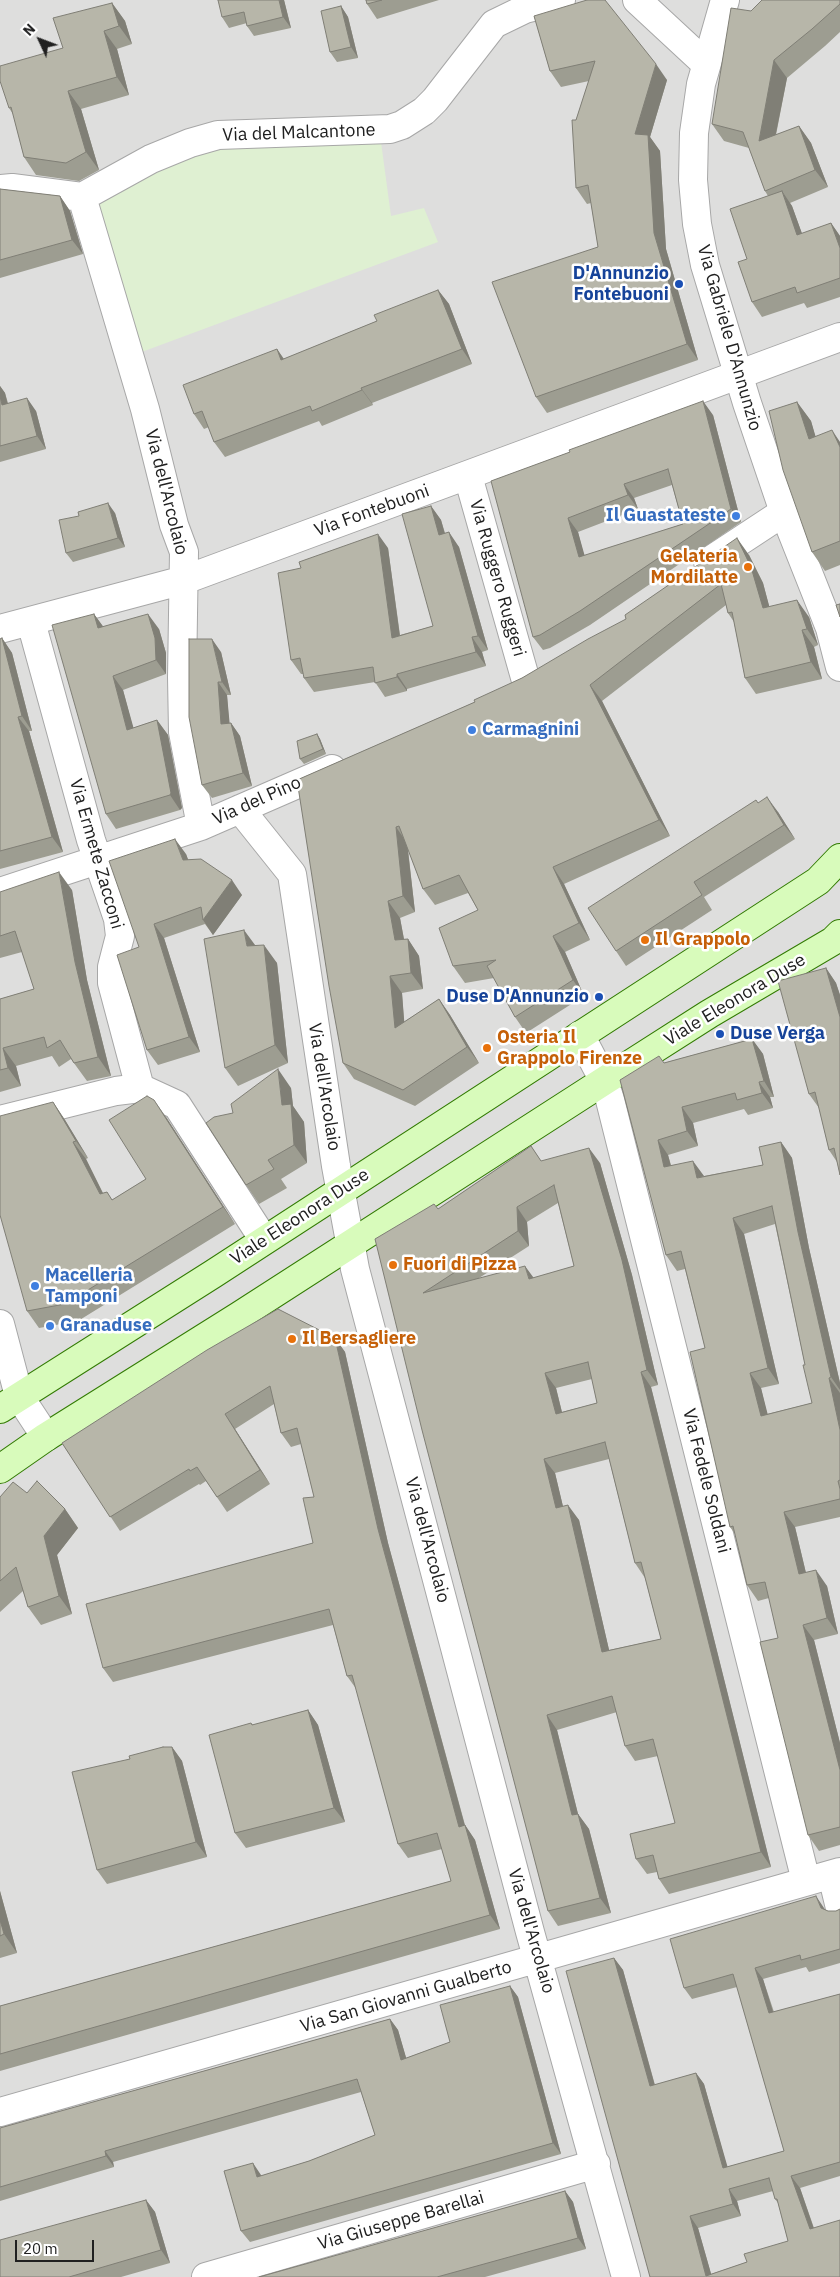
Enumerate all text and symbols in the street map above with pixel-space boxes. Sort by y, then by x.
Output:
north arrow [15,15,65,65]
text: N [19,20,39,40]
street label: Via del Malcantone [222,120,376,146]
street label: Via Gabriele D'Annunzio [692,242,766,434]
place label: D'Annunzio Fontebuoni [573,263,669,306]
marker: D'Annunzio Fontebuoni [673,278,685,290]
street label: Via dell'Arcolaio [140,427,192,557]
street label: Via Fontebuoni [312,480,432,542]
street label: Via Ruggero Ruggeri [464,497,530,659]
place label: Il Guastateste [606,505,726,527]
marker: Il Guastateste [730,510,742,522]
place label: Gelateria Mordilatte [650,546,738,588]
marker: Gelateria Mordilatte [742,561,754,573]
place label: Carmagnini [482,719,579,741]
marker: Carmagnini [466,724,478,736]
street label: Via del Pino [209,772,305,830]
street label: Via Ermete Zacconi [64,776,128,932]
place label: Il Grappolo [655,929,750,951]
marker: Il Grappolo [639,934,651,946]
street label: Viale Eleonora Duse [660,949,810,1051]
place label: Duse D'Annunzio [446,986,589,1008]
marker: Duse D'Annunzio [593,991,605,1003]
street label: Via dell'Arcolaio [303,1022,345,1152]
place label: Duse Verga [730,1023,825,1045]
place label: Osteria Il Grappolo Firenze [497,1027,642,1070]
marker: Duse Verga [714,1028,726,1040]
marker: Osteria Il Grappolo Firenze [481,1042,493,1054]
street label: Viale Eleonora Duse [227,1164,373,1270]
place label: Fuori di Pizza [403,1254,517,1276]
marker: Fuori di Pizza [387,1259,399,1271]
place label: Macelleria Tamponi [45,1265,133,1308]
marker: Macelleria Tamponi [29,1280,41,1292]
place label: Granaduse [60,1315,152,1337]
marker: Granaduse [44,1320,56,1332]
place label: Il Bersagliere [302,1328,416,1350]
marker: Il Bersagliere [286,1333,298,1345]
street label: Via Fedele Soldani [678,1406,734,1556]
street label: Via dell'Arcolaio [400,1475,454,1605]
street label: Via dell'Arcolaio [503,1866,559,1996]
street label: Via San Giovanni Gualberto [298,1956,514,2038]
street label: Via Giuseppe Barellai [315,2187,487,2255]
scale bar [18,2230,96,2262]
text: 20 m [23,2239,58,2258]

